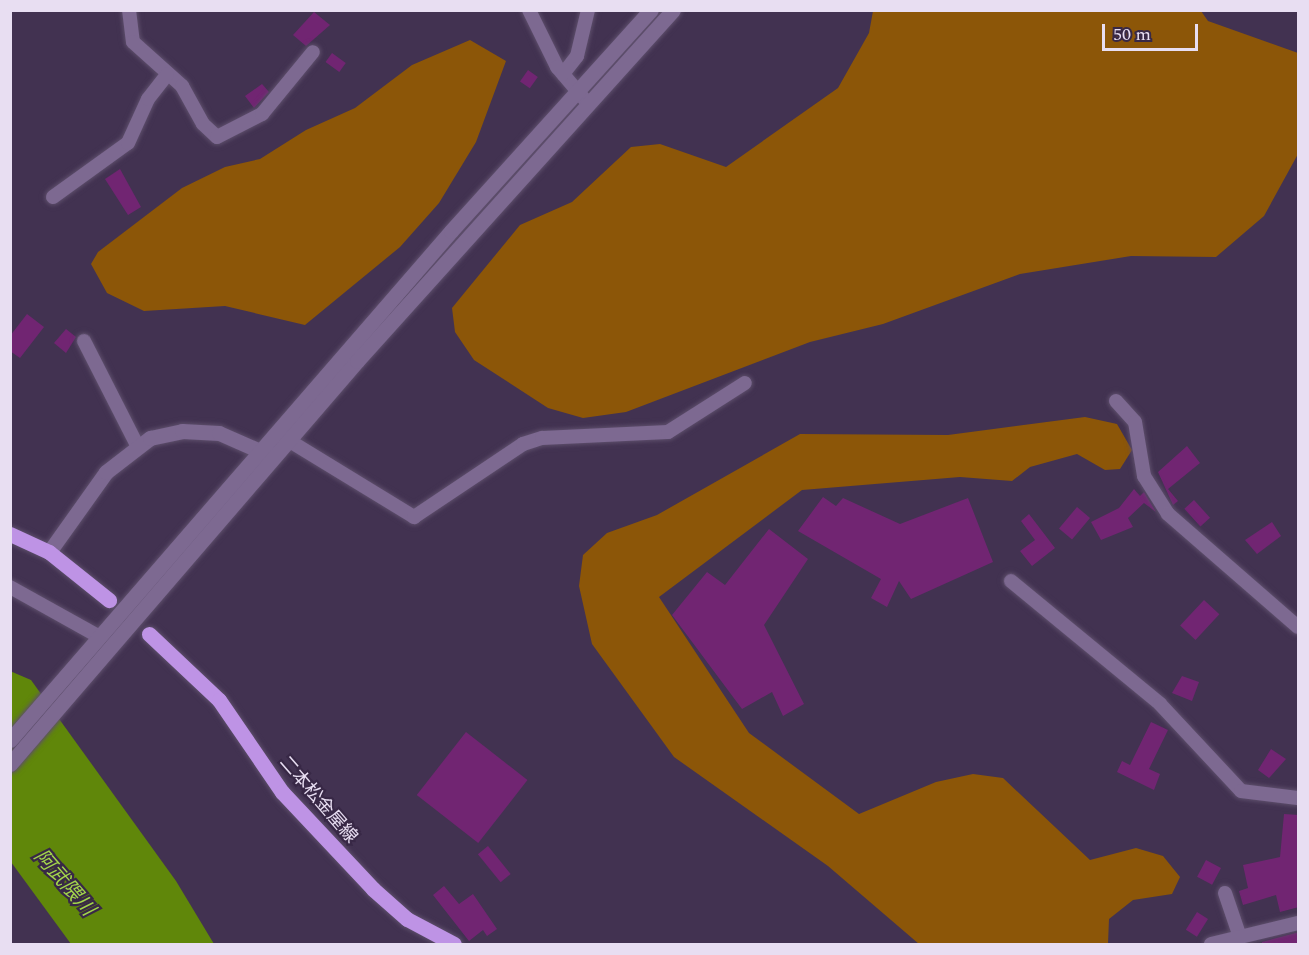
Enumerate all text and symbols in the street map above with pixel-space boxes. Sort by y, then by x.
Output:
scale bar [1105,12,1201,50]
text: 50 m [1113,21,1151,48]
street label: 二本松金屋線 [274,752,362,848]
water label: 阿武隈川 [29,845,99,921]

